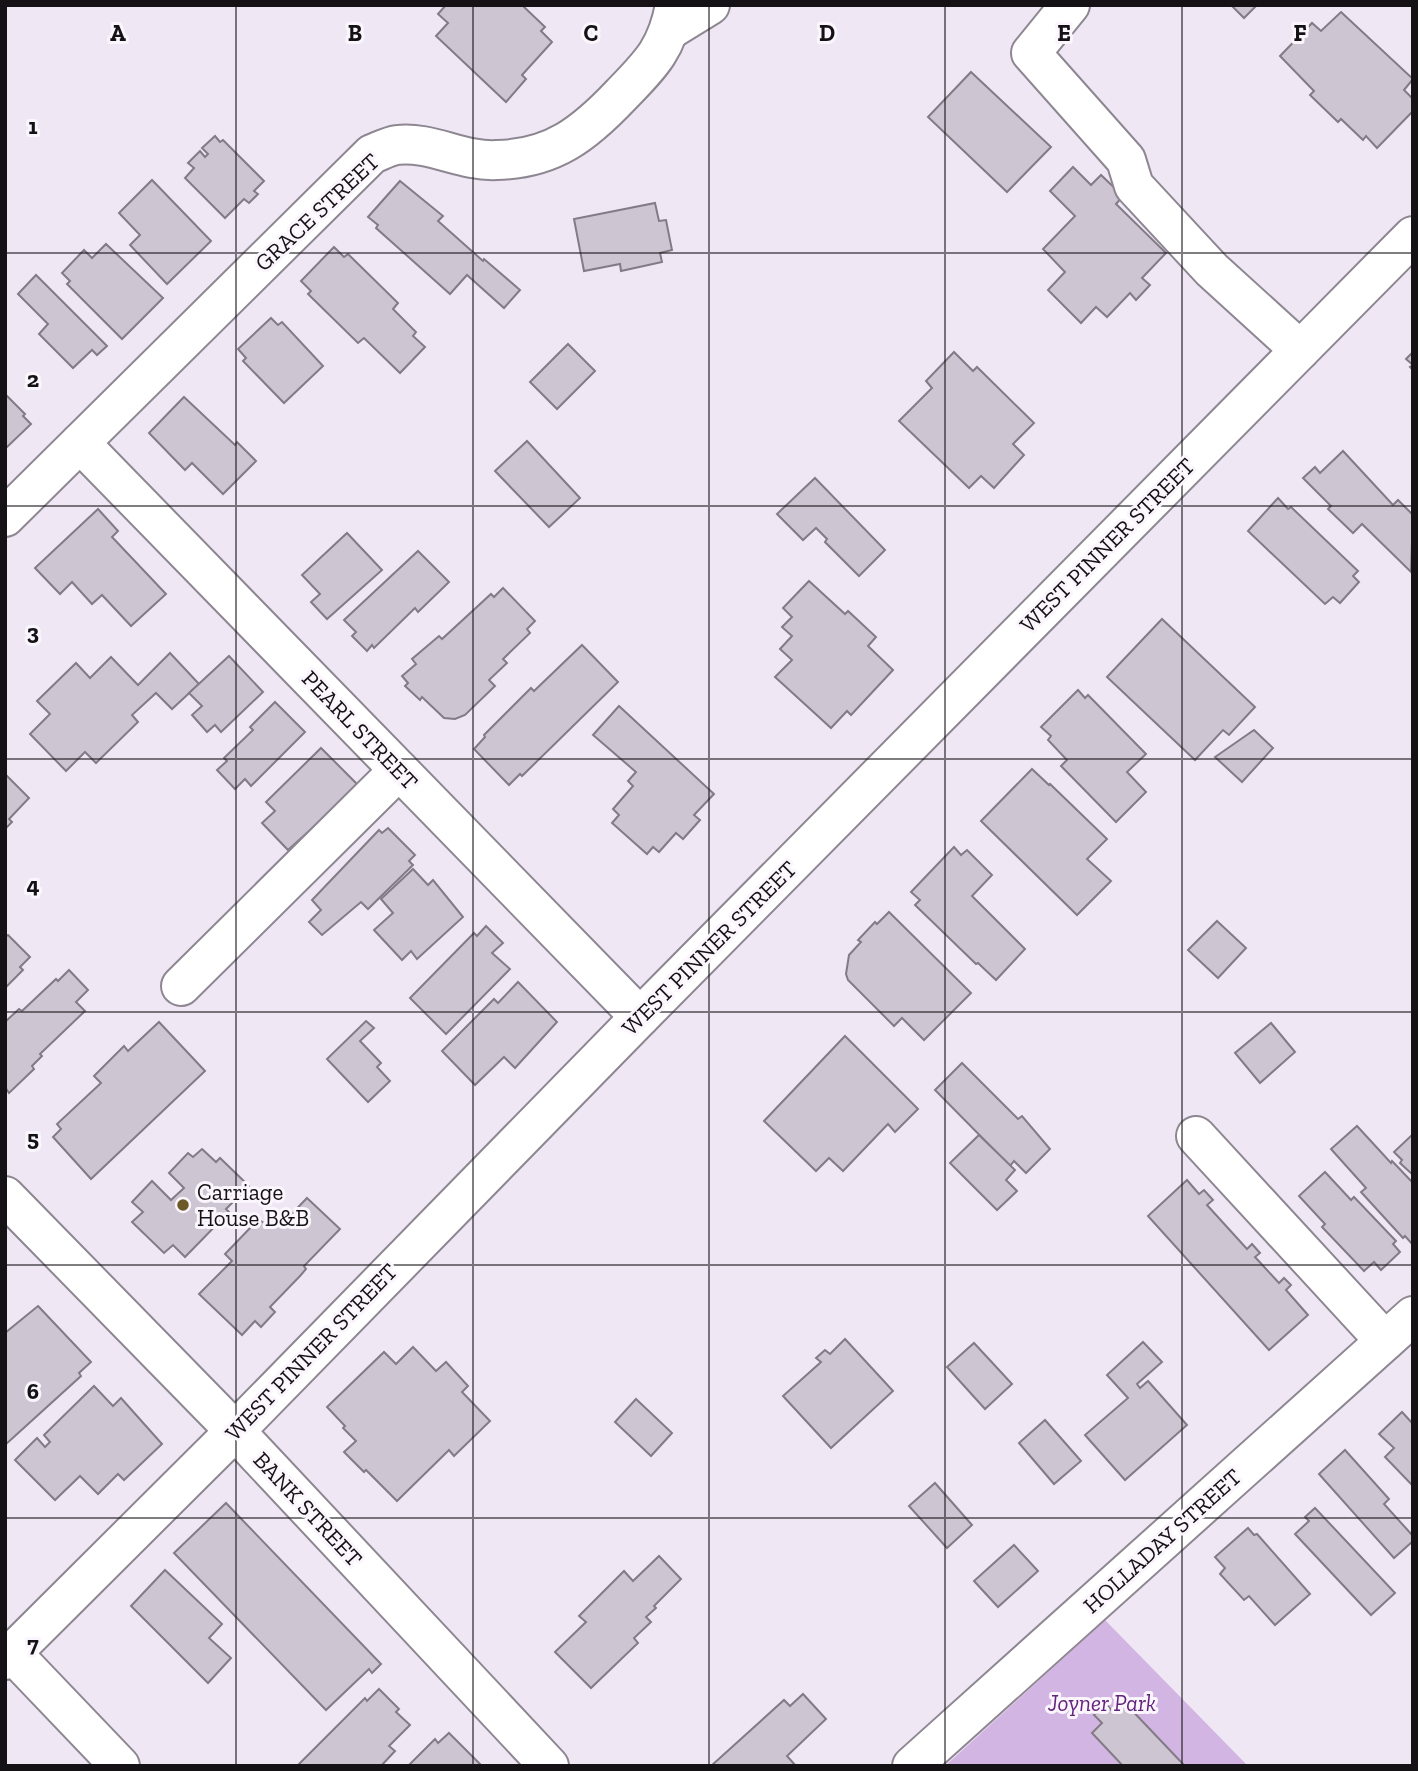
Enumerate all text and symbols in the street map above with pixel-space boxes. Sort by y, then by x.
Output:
text: A [110,19,126,47]
text: B [348,19,362,47]
text: C [584,19,598,47]
text: D [819,19,835,47]
text: E [1057,19,1071,47]
text: F [1293,19,1307,47]
text: 1 [28,112,38,140]
street label: GRACE STREET [249,147,385,277]
text: 2 [27,365,39,393]
street label: WEST PINNER STREET [1014,452,1200,638]
text: 3 [27,618,39,646]
street label: PEARL STREET [296,665,424,795]
street label: WEST PINNER STREET [616,855,802,1041]
text: 4 [26,871,40,899]
text: 5 [27,1124,39,1152]
place label: Carriage House B&B [197,1178,309,1232]
marker: Carriage House B&B [175,1197,191,1213]
street label: WEST PINNER STREET [219,1258,403,1446]
text: 6 [27,1377,39,1405]
street label: BANK STREET [248,1446,368,1572]
street label: HOLLADAY STREET [1077,1463,1247,1619]
text: 7 [27,1630,39,1658]
park label: Joyner Park [1047,1689,1156,1717]

